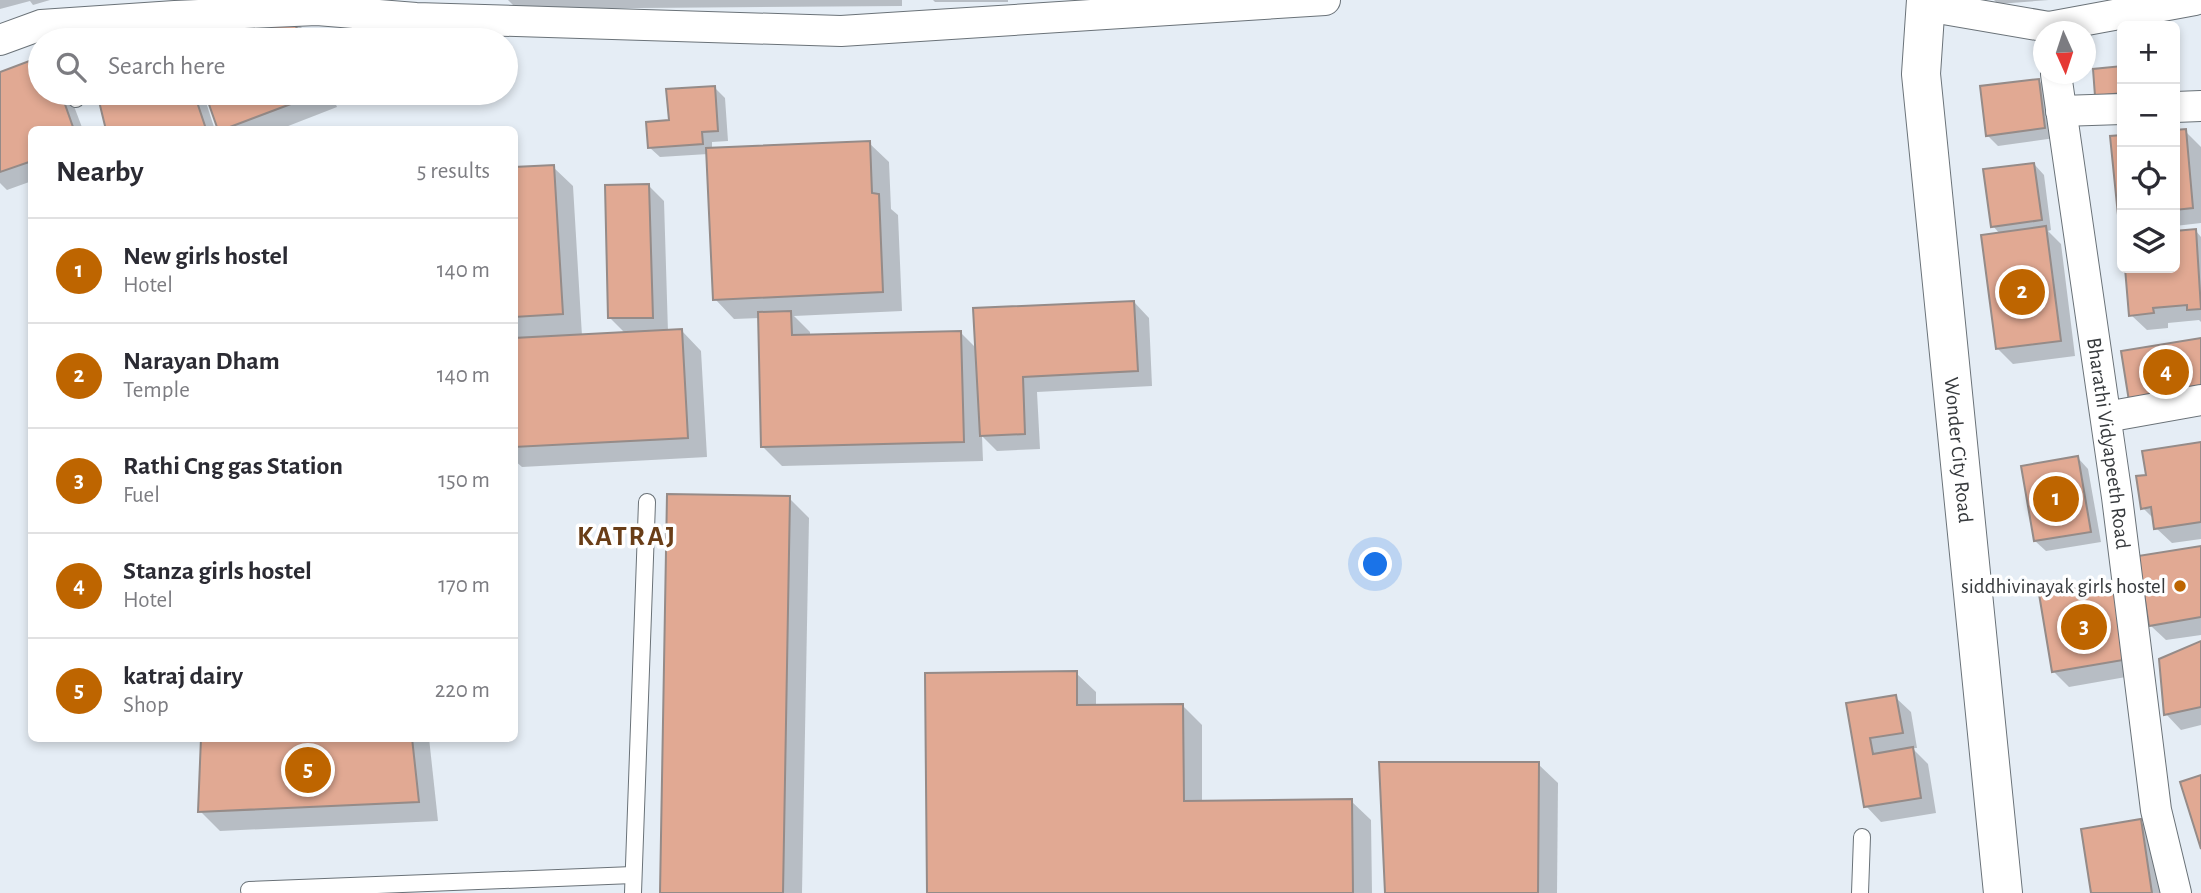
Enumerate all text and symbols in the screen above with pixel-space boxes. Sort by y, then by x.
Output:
north arrow [2033,21,2096,84]
map controls [2117,21,2180,273]
button: + [2117,21,2180,84]
search box [28,28,518,105]
icon: search [52,48,90,86]
text: Search here [108,53,226,79]
button: − [2117,84,2180,147]
button: locate [2117,147,2180,210]
text: Nearby [56,157,144,187]
text: 5 results [417,160,490,183]
button: layers [2117,210,2180,273]
text: New girls hostel [123,243,289,269]
text: 1 [75,259,83,282]
text: 140 m [437,259,490,282]
pin: 2 [1999,266,2045,318]
text: Hotel [123,274,173,297]
street label: Bharathi Vidyapeeth Road [2084,336,2134,550]
pin: 4 [2143,346,2189,398]
text: Narayan Dham [123,348,280,374]
text: 2 [74,364,84,387]
text: 140 m [437,364,490,387]
street label: Wonder City Road [1941,376,1976,524]
text: Temple [123,379,190,402]
text: Rathi Cng gas Station [123,453,343,479]
text: 3 [74,469,84,492]
text: 150 m [438,469,490,492]
pin: 1 [2033,473,2079,525]
text: Fuel [123,484,160,507]
district label: KATRAJ [577,523,677,551]
your location [1358,547,1392,581]
text: Stanza girls hostel [123,558,312,584]
text: 4 [73,574,85,597]
text: 170 m [438,574,490,597]
place label: siddhivinayak girls hostel [1961,576,2166,597]
marker: siddhivinayak girls hostel [2172,578,2188,594]
text: Hotel [123,589,173,612]
pin: 3 [2061,601,2107,653]
text: katraj dairy [123,663,243,689]
text: 5 [74,679,84,702]
text: 220 m [435,679,490,702]
text: Shop [123,694,169,717]
pin: 5 [285,744,331,796]

